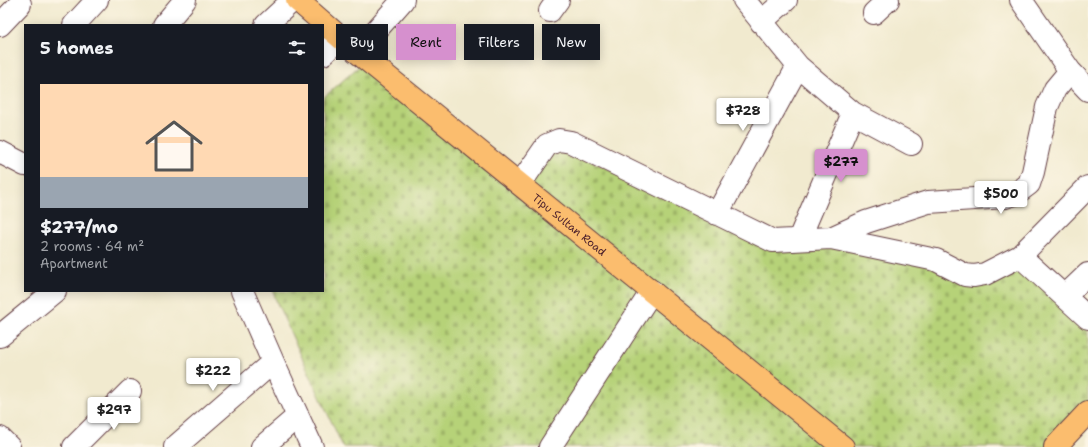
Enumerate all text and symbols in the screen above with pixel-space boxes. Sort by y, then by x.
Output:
chip: Buy [336,24,388,60]
chip: Rent [396,24,456,60]
chip: Filters [464,24,534,60]
chip: New [542,24,600,60]
text: 5 homes [40,37,113,59]
icon: filters [286,37,308,59]
pin: $728 [719,98,767,132]
text: $728 [725,102,761,119]
icon: home [138,110,210,182]
pin: $277 [817,149,865,183]
text: $277 [824,153,858,170]
pin: $500 [977,181,1025,215]
text: $500 [983,185,1019,202]
street label: Tipu Sultan Road [529,190,609,259]
text: $277/mo [40,216,118,238]
text: 2 rooms · 64 m² [40,238,144,255]
text: Apartment [40,255,108,272]
pin: $222 [189,358,237,392]
text: $222 [195,362,231,379]
pin: $297 [90,397,138,431]
text: $297 [96,401,132,418]

